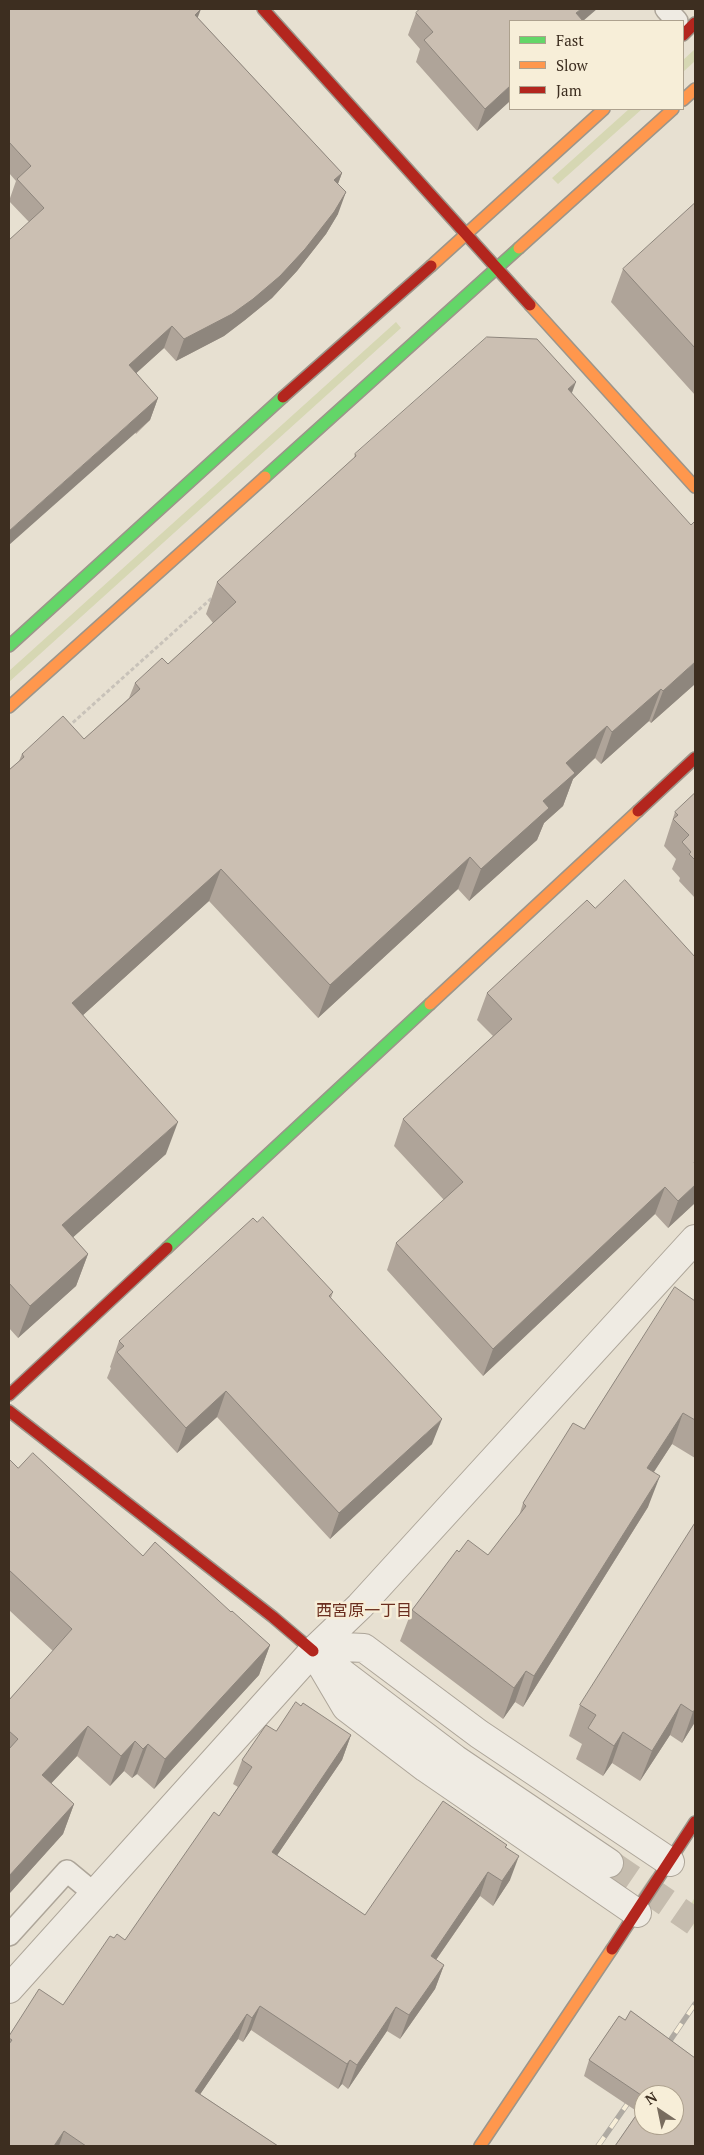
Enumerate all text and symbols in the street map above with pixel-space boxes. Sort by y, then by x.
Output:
legend [509,20,684,110]
text: Fast [556,30,584,50]
text: Slow [556,55,588,75]
text: Jam [556,80,582,100]
district label: 西宮原一丁目 [316,1601,412,1621]
north arrow [634,2085,684,2135]
text: N [641,2087,661,2109]

